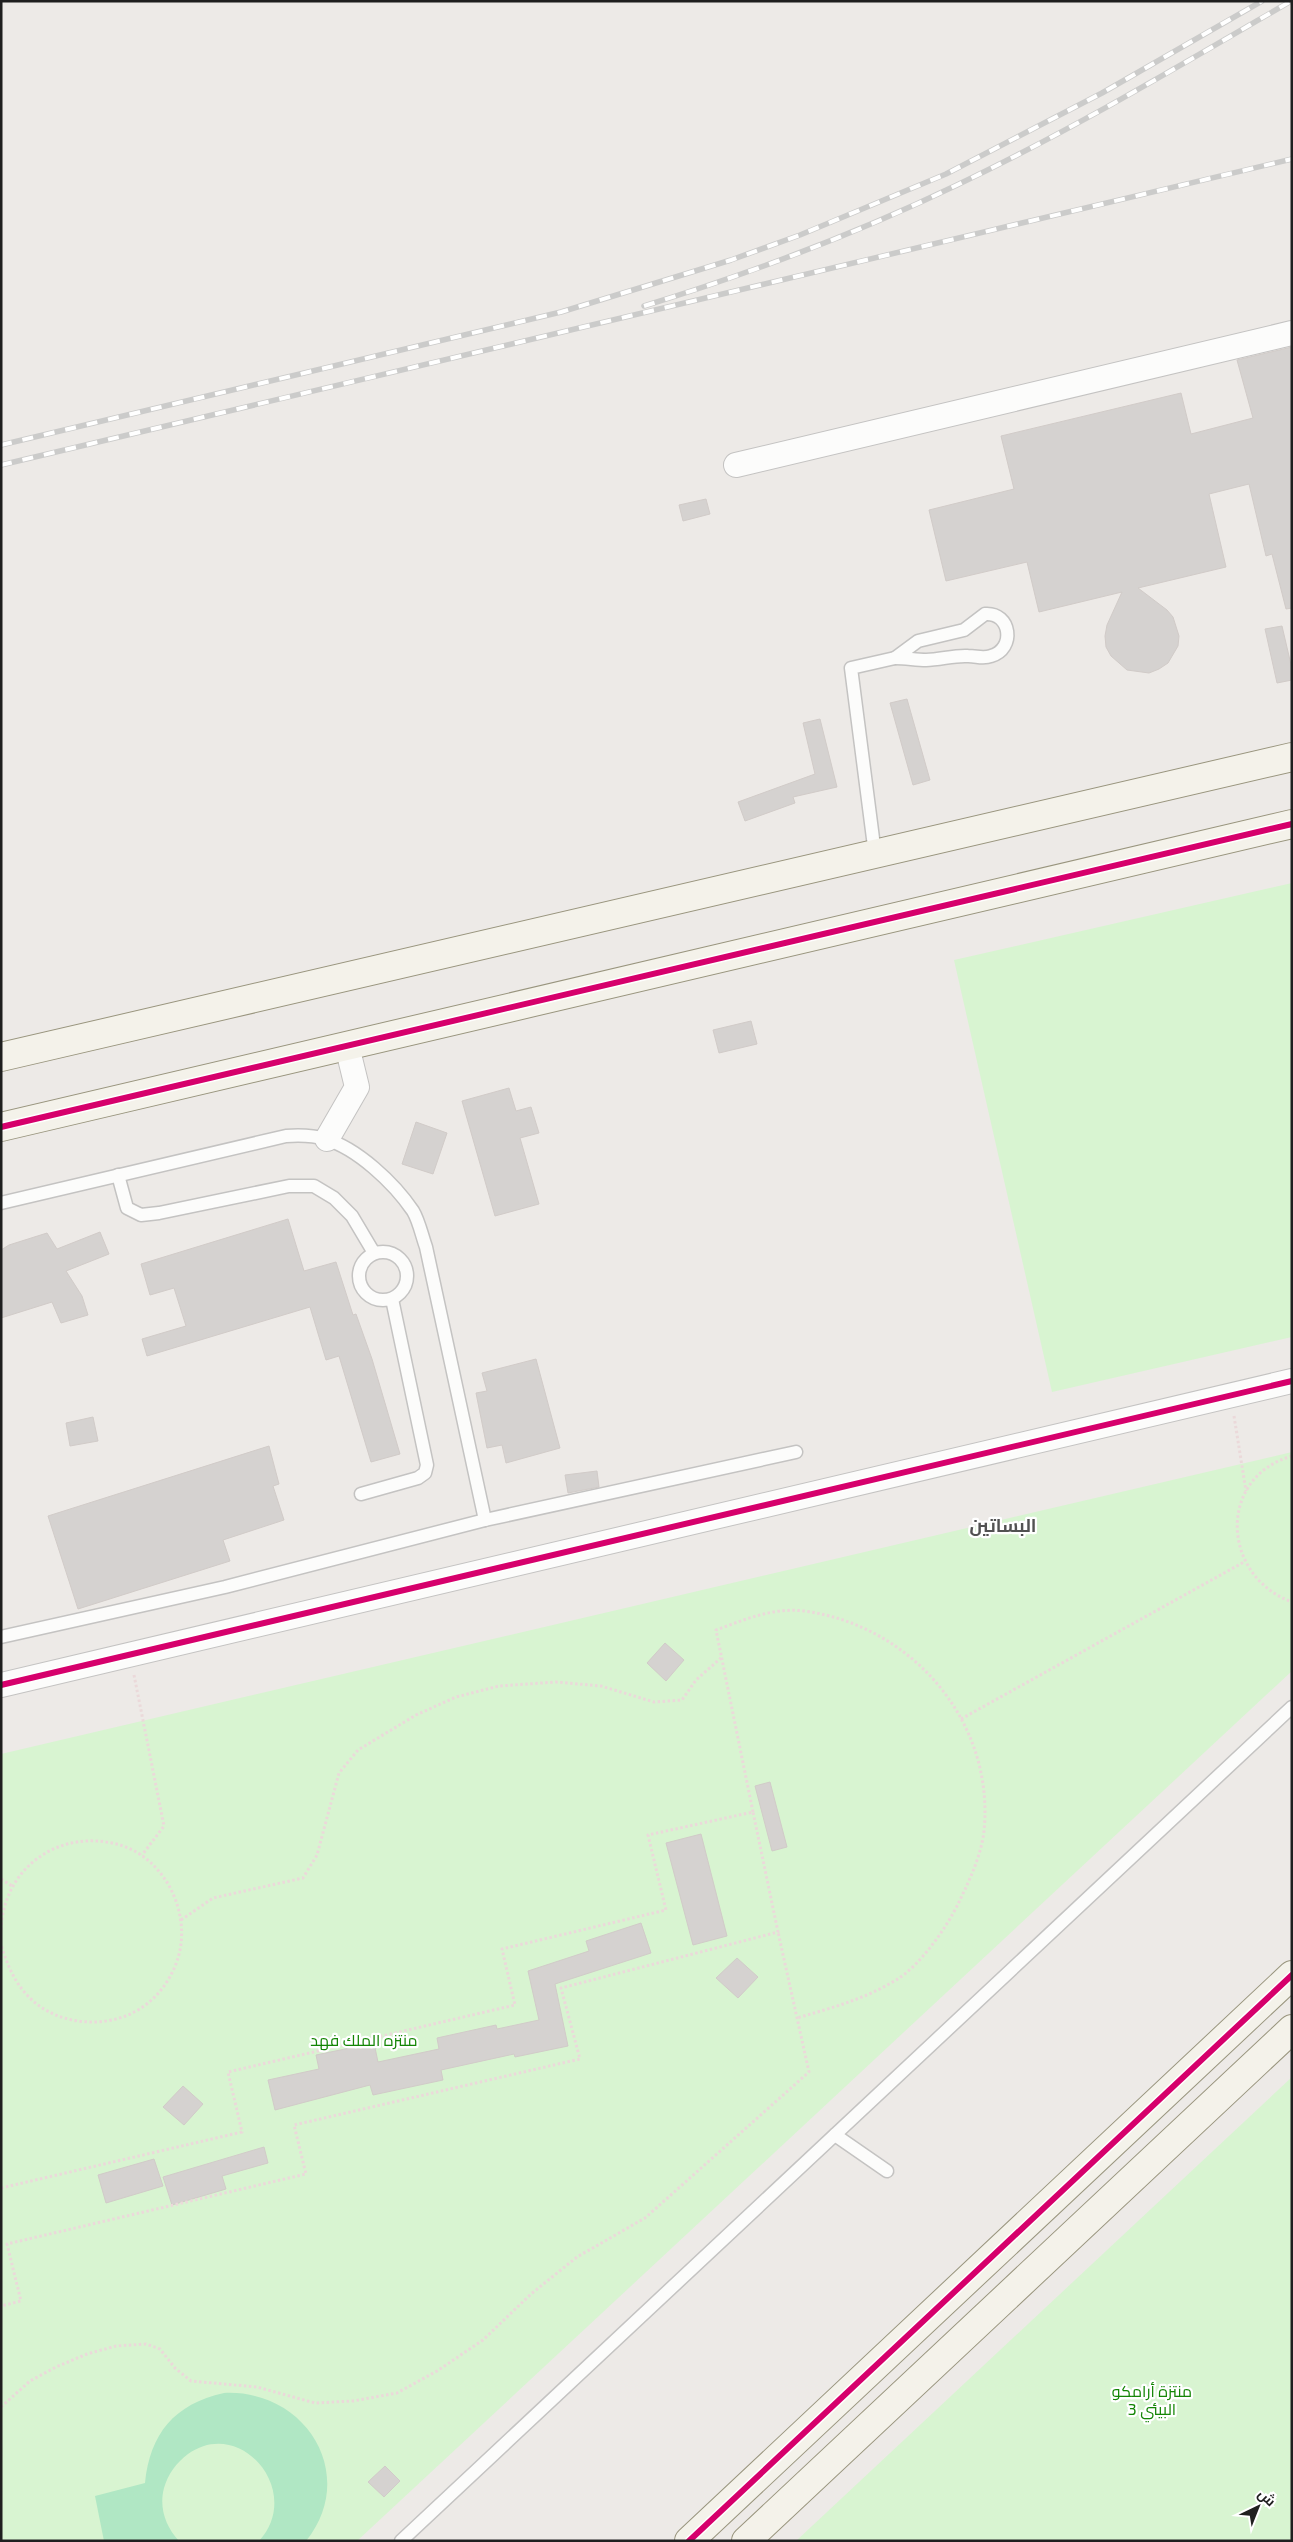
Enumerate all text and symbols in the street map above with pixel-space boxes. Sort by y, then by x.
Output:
district label: البساتين [970,1514,1036,1537]
park label: منتزه الملك فهد [310,2030,418,2051]
park label: منتزة أرامكو البيئي 3 [1112,2381,1192,2423]
north arrow [1233,2482,1283,2532]
text: ش [1254,2485,1280,2510]

